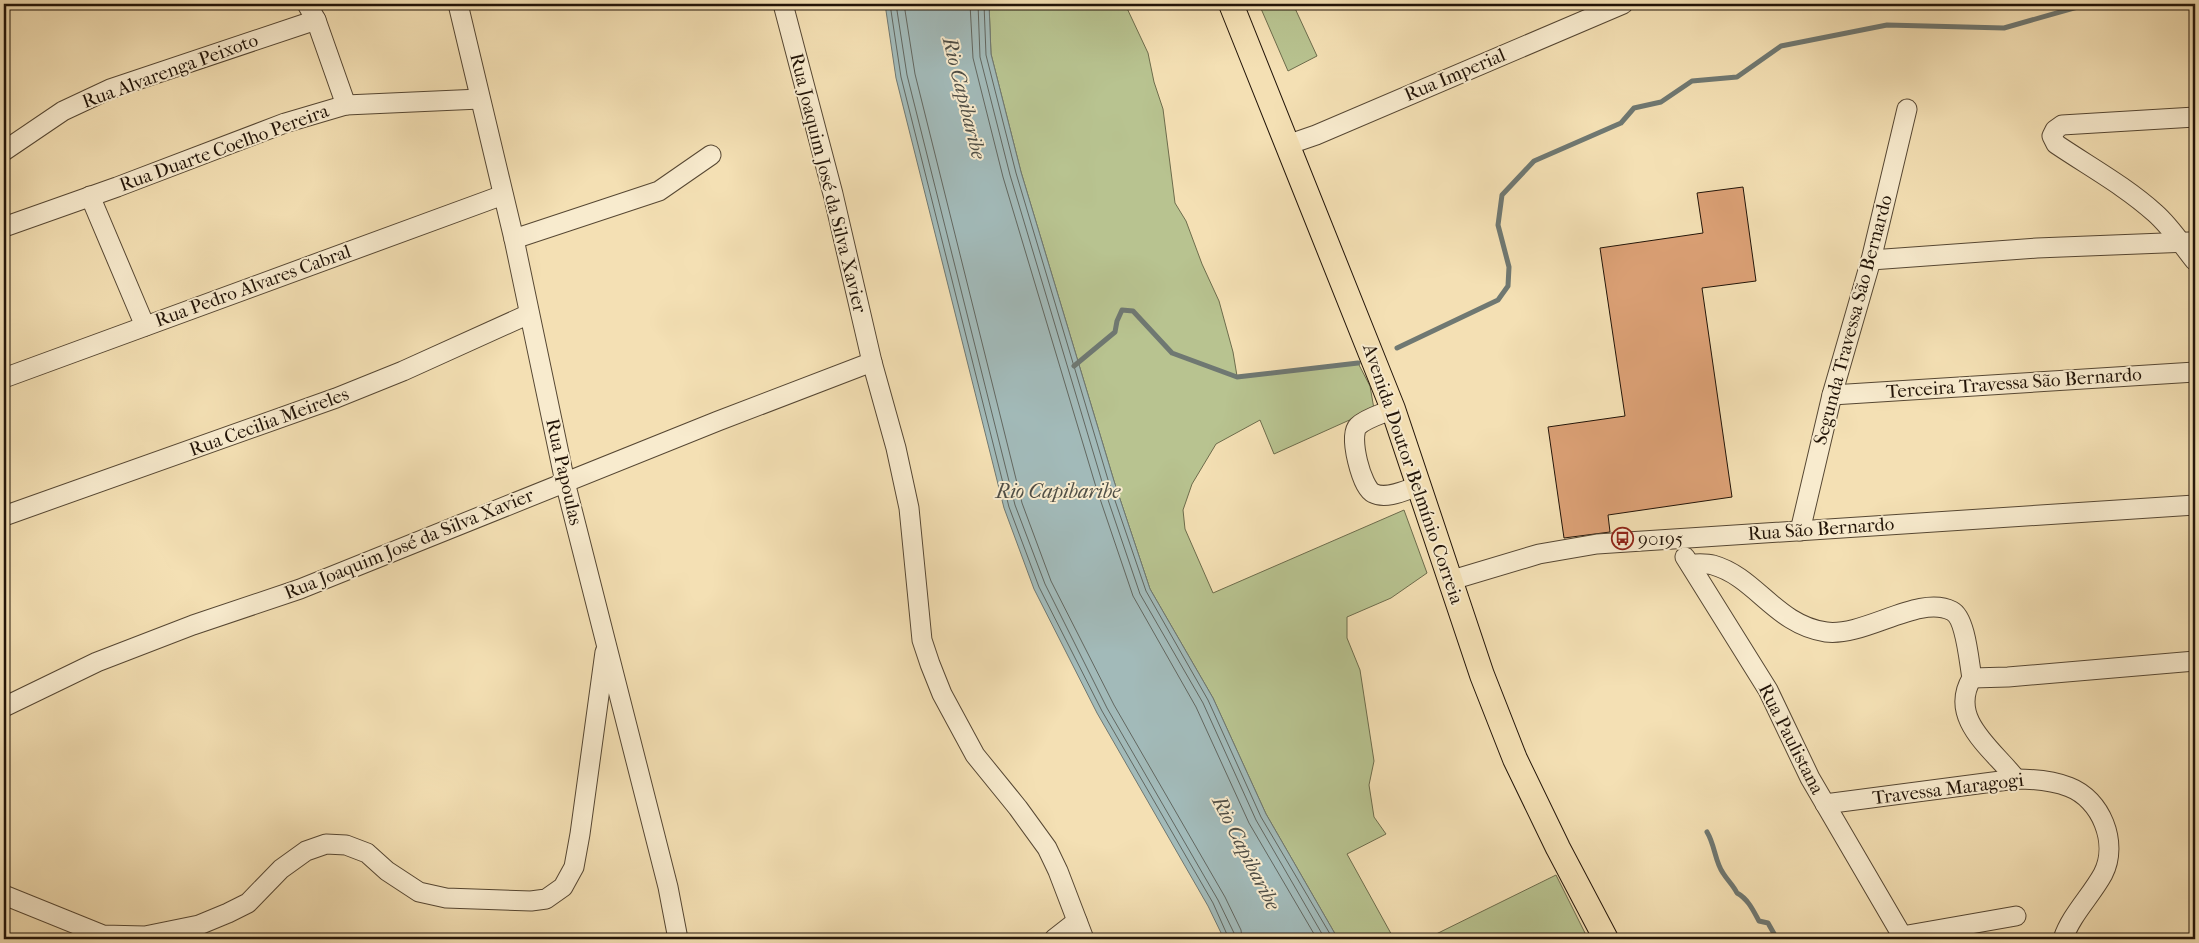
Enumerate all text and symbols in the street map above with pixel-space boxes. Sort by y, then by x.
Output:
street label: Rua Alvarenga Peixoto [79,29,261,113]
water label: Rio Capibaribe [937,33,990,162]
street label: Rua Imperial [1401,44,1509,106]
street label: Rua Joaquim José da Silva Xavier [785,51,871,316]
street label: Rua Duarte Coelho Pereira [116,100,332,196]
street label: Segunda Travessa São Bernardo [1809,192,1897,447]
street label: Rua Pedro Alvares Cabral [152,240,354,332]
street label: Avenida Doutor Belmínio Correia [1358,340,1468,607]
street label: Terceira Travessa São Bernardo [1885,363,2143,403]
street label: Rua Cecilia Meireles [186,383,352,461]
street label: Rua Papoulas [541,417,587,527]
water label: Rio Capibaribe [994,480,1121,503]
street label: Rua Joaquim José da Silva Xavier [281,483,538,604]
street label: Rua São Bernardo [1747,513,1895,545]
bus stop icon: 90195 [1610,527,1634,551]
place label: 90195 [1638,528,1683,550]
street label: Rua Paulistana [1754,680,1828,798]
street label: Travessa Maragogi [1871,769,2025,809]
water label: Rio Capibaribe [1207,791,1285,914]

